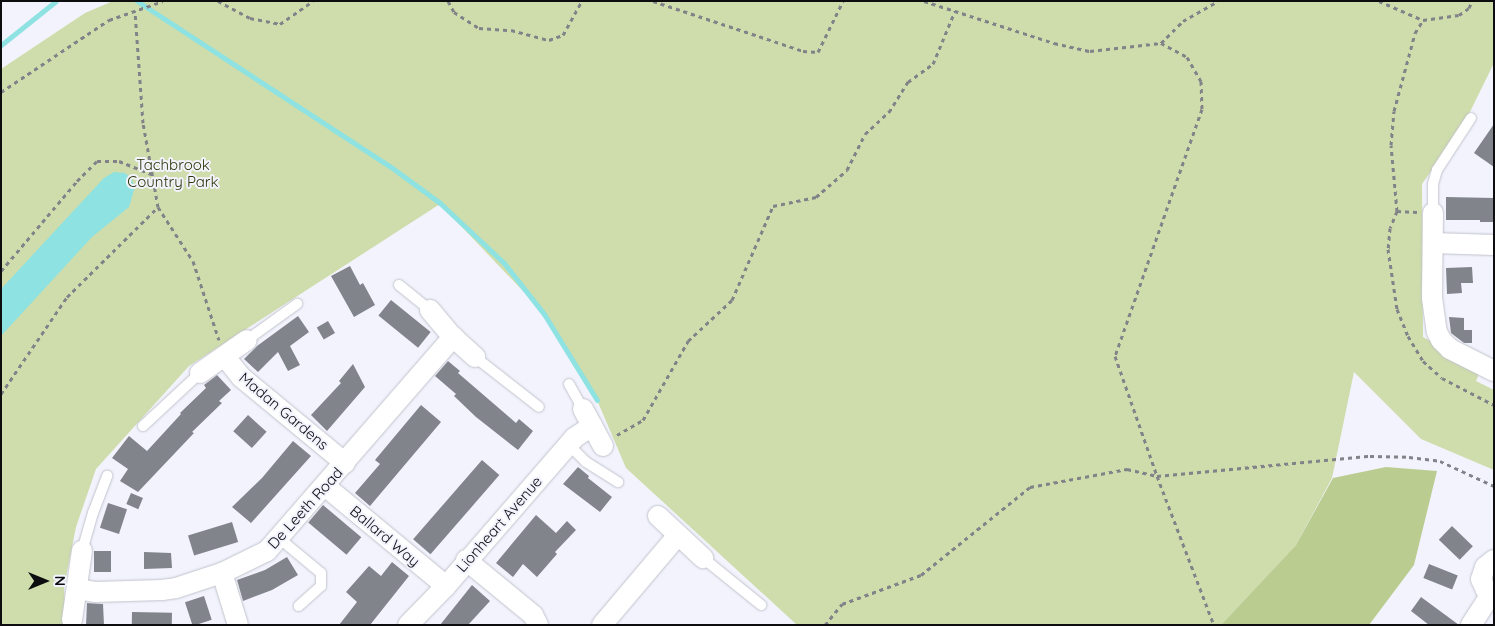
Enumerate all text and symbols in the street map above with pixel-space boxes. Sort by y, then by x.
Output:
park label: Tachbrook Country Park [127,155,219,190]
street label: Madan Gardens [236,368,332,454]
street label: De Leeth Road [264,464,346,552]
street label: Lionheart Avenue [452,472,546,576]
street label: Ballard Way [346,502,424,570]
north arrow [20,556,70,606]
text: N [51,576,69,586]

